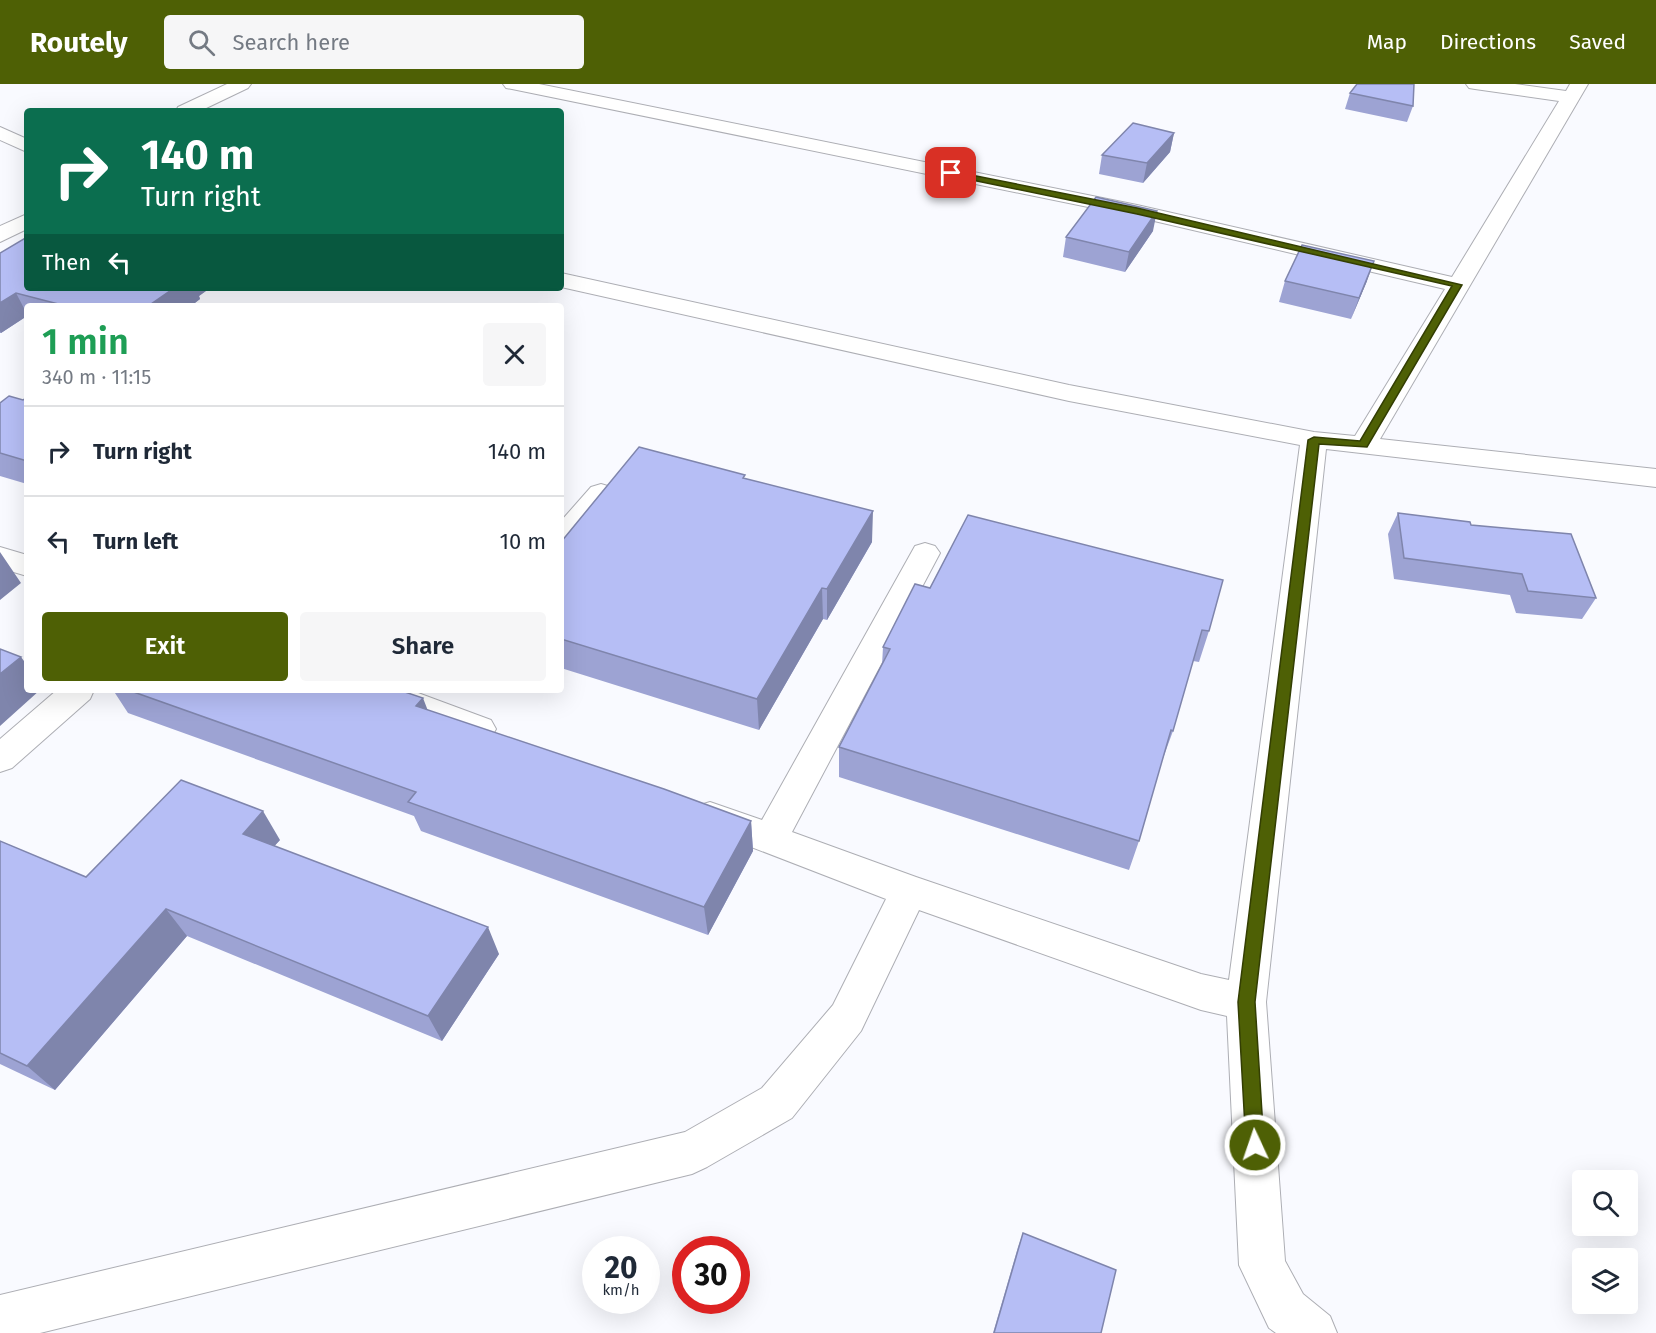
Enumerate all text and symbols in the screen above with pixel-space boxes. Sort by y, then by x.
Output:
search box [164,15,584,69]
text: Routely [30,26,128,59]
icon: search [185,26,218,59]
text: Search here [233,29,350,56]
text: Map [1367,29,1407,55]
text: Directions [1440,29,1536,55]
text: Saved [1569,29,1626,55]
text: 140 m [141,130,254,180]
icon: right [42,132,120,210]
pin [925,147,976,198]
icon: arrive [934,156,967,189]
text: Turn right [141,181,261,213]
icon: left [103,246,136,279]
text: Then [42,249,91,276]
text: 1 min [42,320,129,364]
button: close [483,323,546,386]
text: 340 m · 11:15 [42,365,151,389]
icon: right [42,435,75,468]
text: Turn right [93,438,192,465]
text: 140 m [488,438,546,465]
icon: left [42,525,75,558]
text: Turn left [93,528,178,555]
text: 10 m [500,528,546,555]
button: Exit [42,612,288,681]
button: Share [300,612,546,681]
position arrow [1223,1113,1287,1177]
map controls [1572,1170,1638,1314]
button: search [1572,1170,1638,1236]
speed limit sign: 30 [672,1236,750,1314]
button: layers [1572,1248,1638,1314]
text: 20 [604,1250,638,1286]
text: km/h [602,1281,640,1299]

